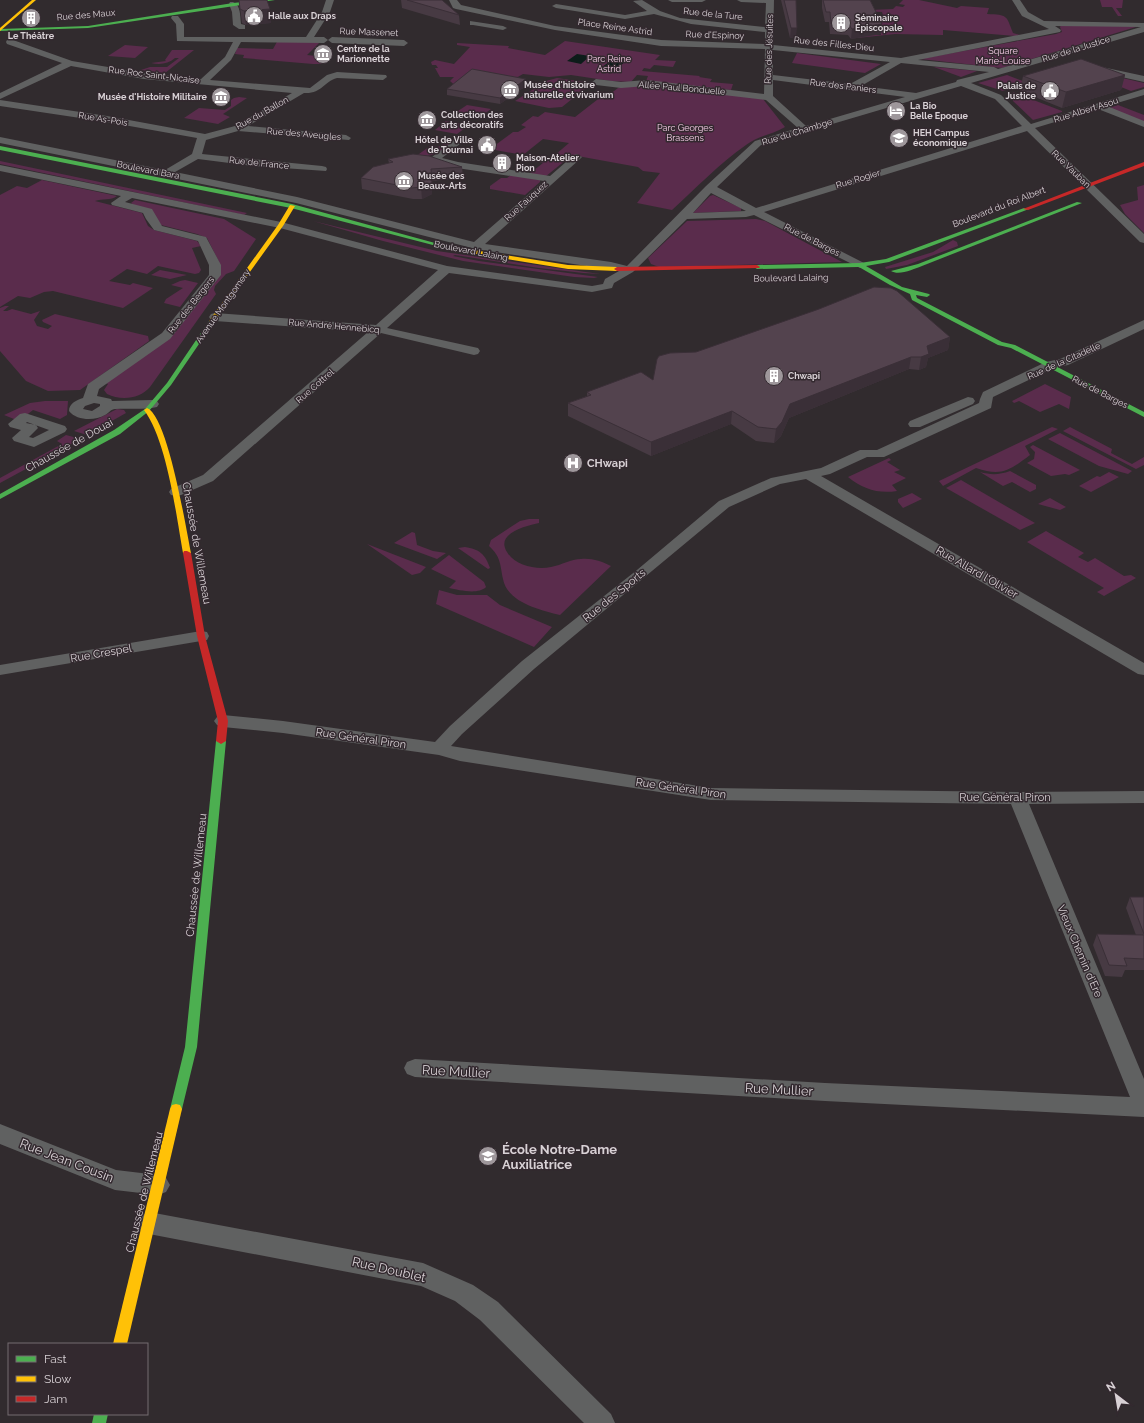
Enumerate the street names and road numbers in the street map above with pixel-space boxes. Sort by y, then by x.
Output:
street label: Rue de la Ture [683,6,744,22]
street label: Rue des Maux [56,7,116,23]
street label: Rue des Jésuites [763,13,775,84]
street label: Place Reine Astrid [577,17,653,37]
street label: Rue Massenet [339,26,399,38]
street label: Rue d'Espinoy [685,29,745,41]
street label: Rue de la Justice [1041,34,1112,64]
street label: Rue des Filles-Dieu [793,35,875,53]
street label: Rue Roc Saint-Nicaise [108,64,201,86]
street label: Rue des Paniers [809,77,877,95]
street label: Allée Paul Bonduelle [638,79,727,97]
street label: Rue du Ballon [234,94,290,132]
street label: Rue Albert Asou [1052,95,1120,125]
street label: Rue As-Pois [78,110,129,128]
street label: Rue du Chambge [761,116,834,147]
street label: Rue des Aveugles [266,126,342,142]
street label: Rue Vauban [1050,148,1092,190]
street label: Rue de France [228,155,290,171]
street label: Boulevard Bara [116,159,180,181]
street label: Rue Rogier [835,167,882,190]
street label: Rue Fauquez [502,179,550,223]
street label: Boulevard du Roi Albert [951,185,1047,229]
street label: Rue de Barges [783,222,842,259]
street label: Boulevard Lalaing [433,239,509,263]
street label: Avenue Montgomery [194,267,252,345]
street label: Boulevard Lalaing [753,272,829,284]
street label: Rue des Bergers [166,274,217,335]
street label: Rue André Hennebicq [288,317,380,335]
street label: Rue de la Citadelle [1026,340,1103,382]
street label: Rue Cottrel [294,366,336,405]
street label: Rue de Barges [1071,374,1130,411]
street label: Chaussée de Douai [23,416,115,475]
street label: Chaussée de Willemeau [179,481,214,605]
street label: Rue Allard l'Olivier [933,544,1020,601]
street label: Rue des Sports [580,566,648,625]
street label: Rue Crespel [69,642,133,665]
street label: Rue Général Piron [315,726,407,751]
street label: Rue Général Piron [635,776,727,801]
street label: Rue Général Piron [959,791,1051,804]
street label: Chaussée de Willemeau [184,813,209,937]
street label: Vieux Chemin d'Ere [1054,903,1105,1000]
street label: Rue Mullier [421,1062,491,1081]
street label: Rue Mullier [744,1080,814,1099]
street label: Chaussée de Willemeau [123,1130,166,1254]
street label: Rue Jean Cousin [18,1136,116,1185]
street label: Rue Doublet [351,1254,428,1285]

